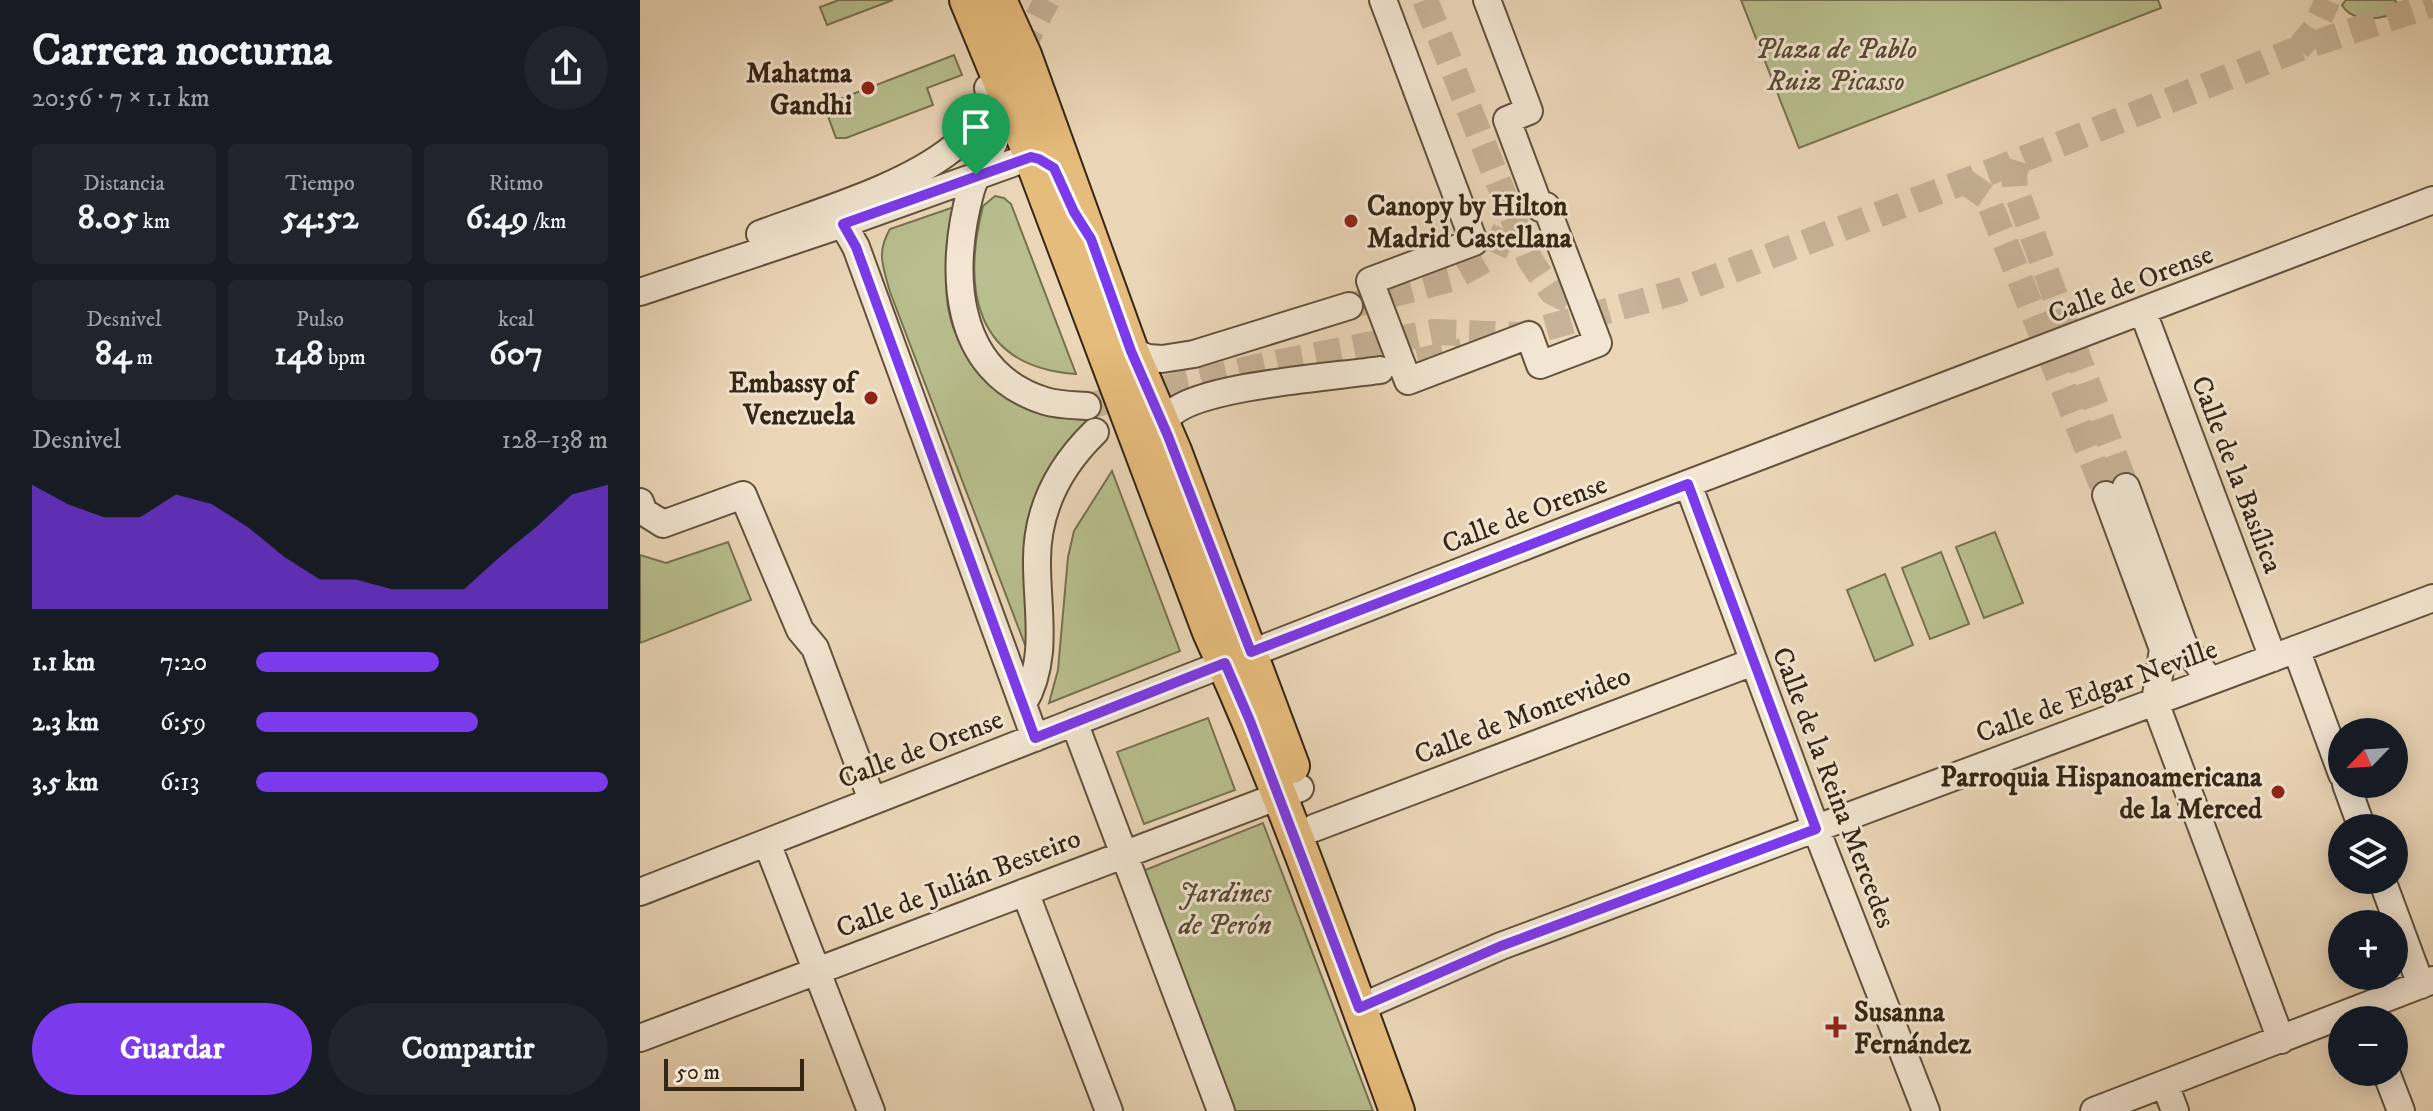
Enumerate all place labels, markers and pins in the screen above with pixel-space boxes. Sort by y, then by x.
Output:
place label: Mahatma Gandhi [746,56,853,123]
marker: Mahatma Gandhi [859,79,877,97]
pin [942,93,1010,175]
place label: Canopy by Hilton Madrid Castellana [1367,189,1573,256]
marker: Canopy by Hilton Madrid Castellana [1342,212,1360,230]
place label: Embassy of Venezuela [729,366,860,433]
marker: Embassy of Venezuela [862,389,880,407]
place label: Parroquia Hispanoamericana de la Merced [1940,760,2263,827]
marker: Parroquia Hispanoamericana de la Merced [2269,783,2287,801]
place label: Susanna Fernández [1854,995,1972,1062]
marker: Susanna Fernández [1825,1016,1847,1038]

